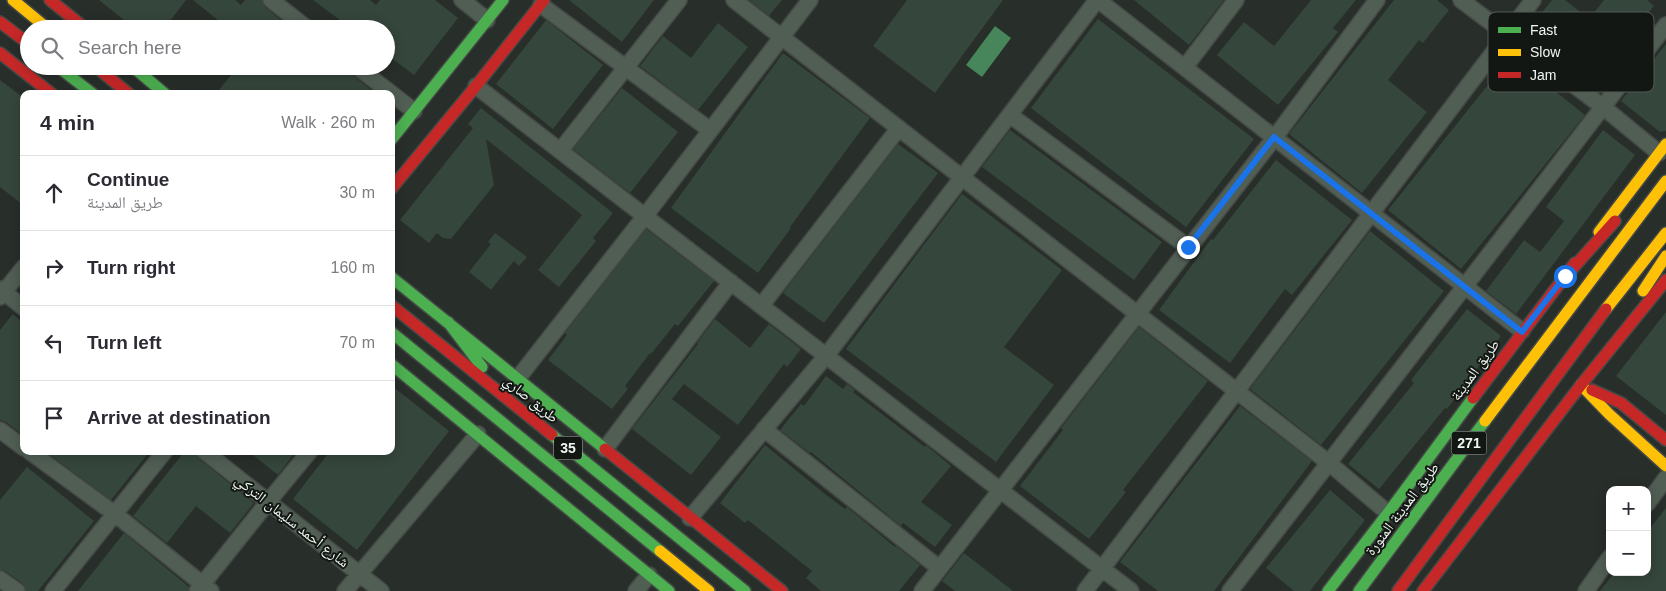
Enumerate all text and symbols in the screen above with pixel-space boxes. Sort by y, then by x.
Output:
legend [1488,12,1654,92]
search box [20,20,395,75]
text: Fast [1530,22,1557,38]
icon: search [38,34,66,62]
text: Search here [78,37,182,58]
text: Slow [1530,44,1561,60]
text: Jam [1530,67,1556,83]
text: 4 min [40,111,95,134]
text: Walk · 260 m [281,114,375,131]
text: Continue [87,169,169,190]
icon: ahead [40,179,68,207]
text: 30 m [339,184,375,201]
text: طريق المدينة [87,194,163,211]
route end [1177,236,1200,259]
icon: right [40,254,68,282]
text: Turn right [87,257,175,278]
text: 160 m [331,259,375,276]
route start [1554,265,1577,288]
icon: left [40,329,68,357]
text: Turn left [87,332,162,353]
text: 70 m [339,334,375,351]
street label: طريق المدينة [1447,336,1504,405]
street label: طريق صاري [498,371,562,429]
icon: arrive [40,404,68,432]
text: Arrive at destination [87,407,271,428]
road number: 271 [1452,432,1486,454]
road number: 35 [554,436,582,459]
street label: طريق المدينة المنورة [1361,459,1444,560]
street label: شارع أحمد سليمان التركي [230,471,353,573]
map controls [1606,486,1651,576]
button: + [1606,486,1651,531]
button: − [1606,531,1651,576]

